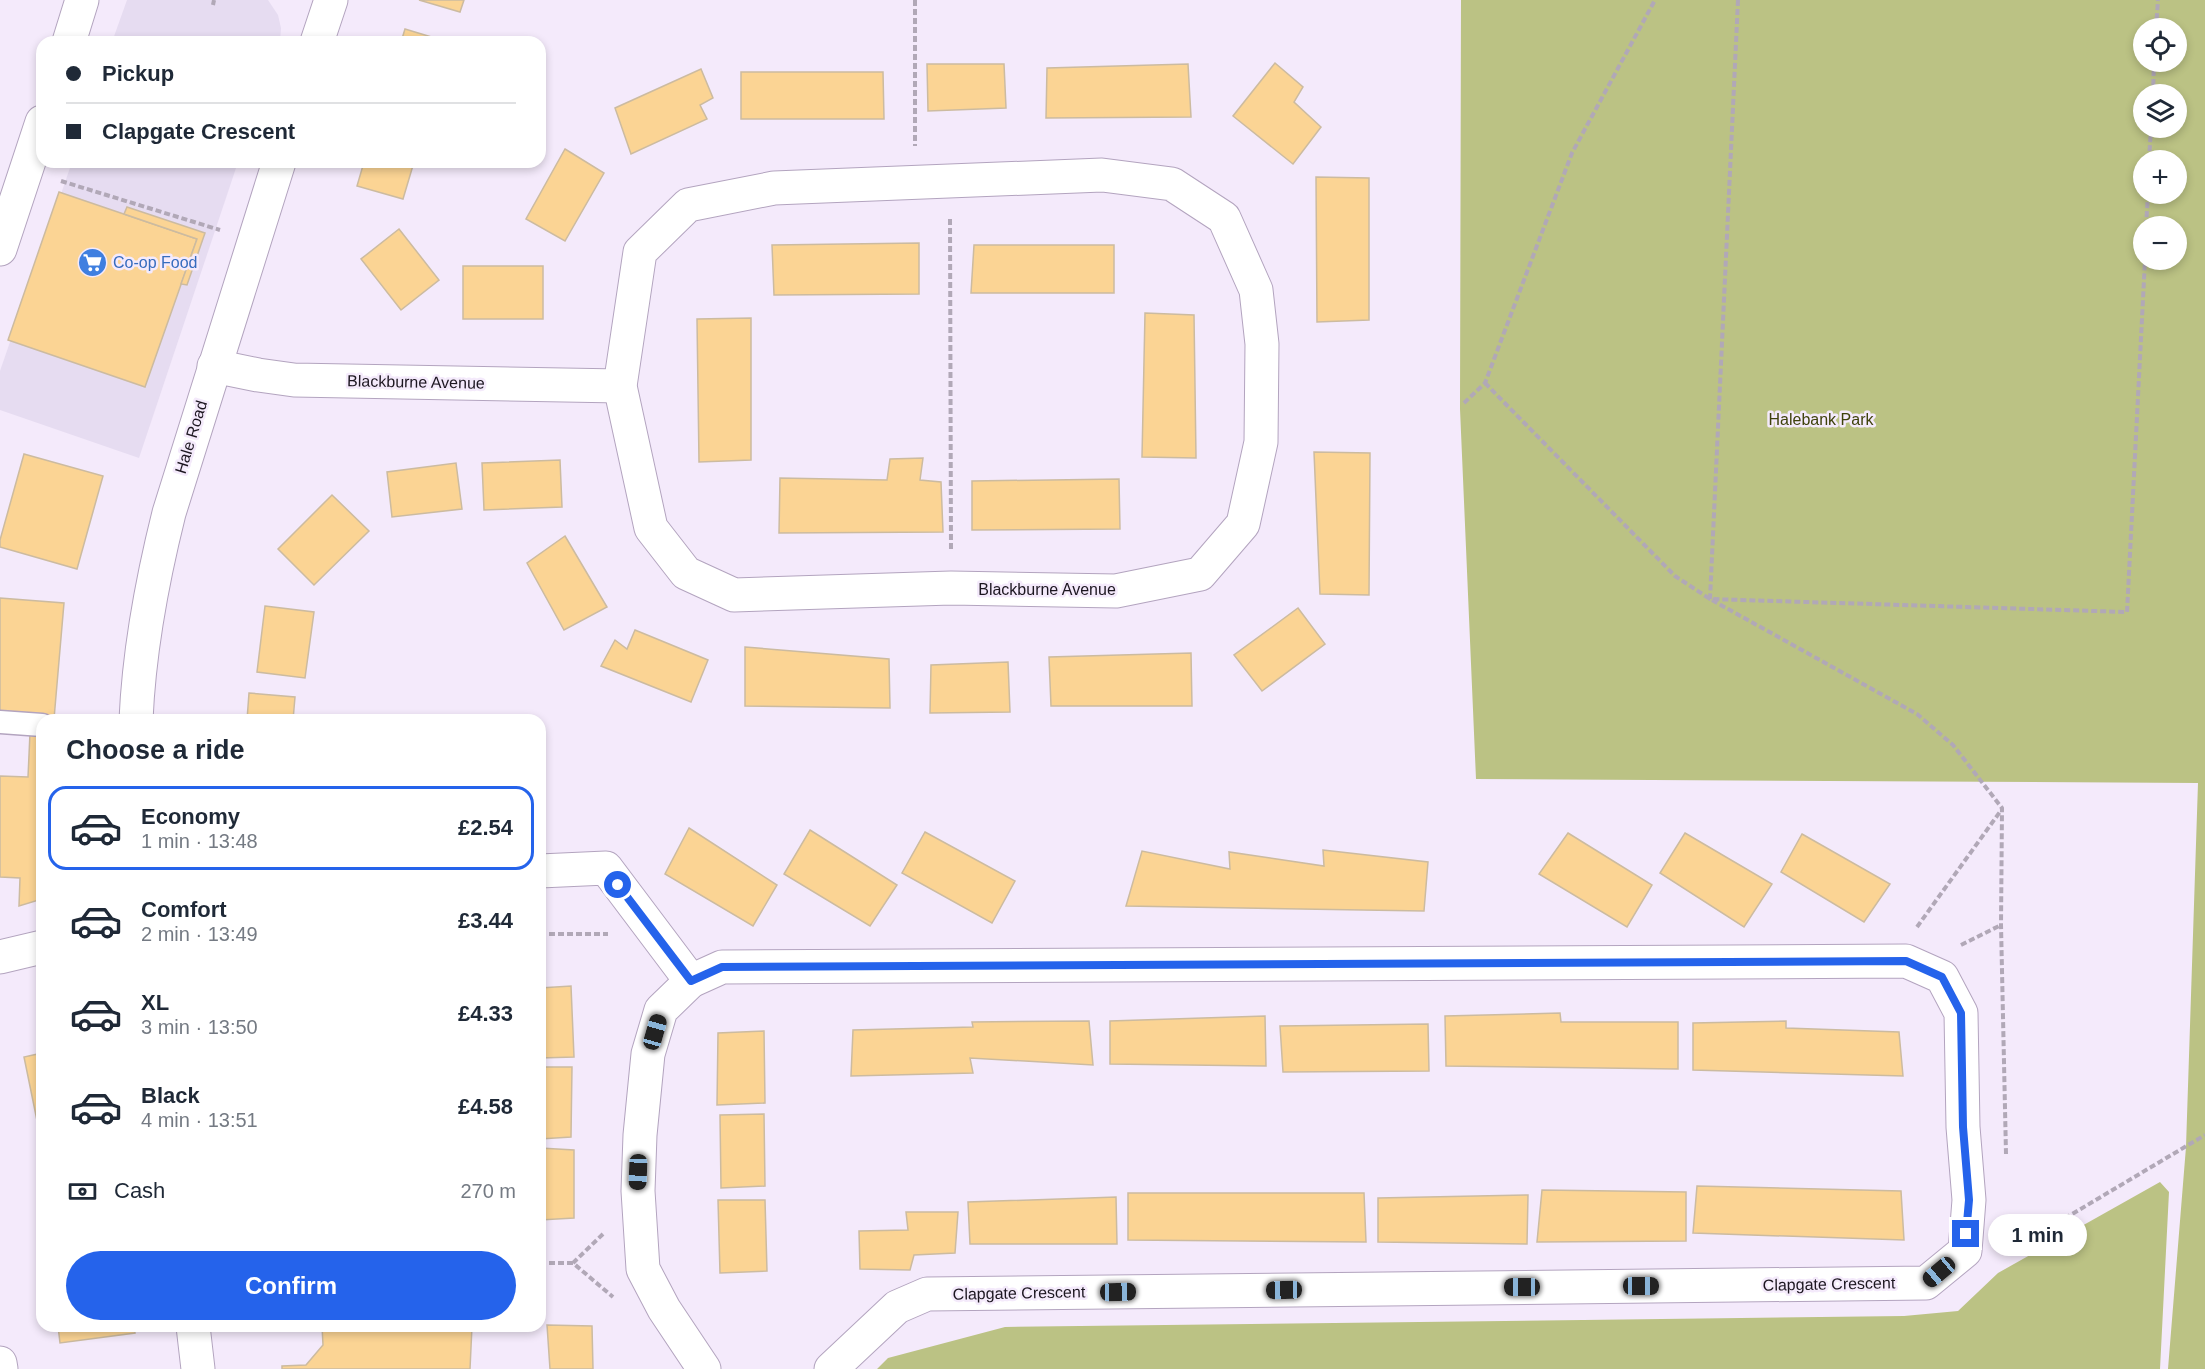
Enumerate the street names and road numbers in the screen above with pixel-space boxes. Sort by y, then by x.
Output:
street label: Blackburne Avenue [347,372,485,392]
street label: Hale Road [172,398,210,476]
street label: Blackburne Avenue [978,581,1116,598]
street label: Clapgate Crescent [1763,1274,1896,1294]
street label: Clapgate Crescent [953,1283,1086,1303]

